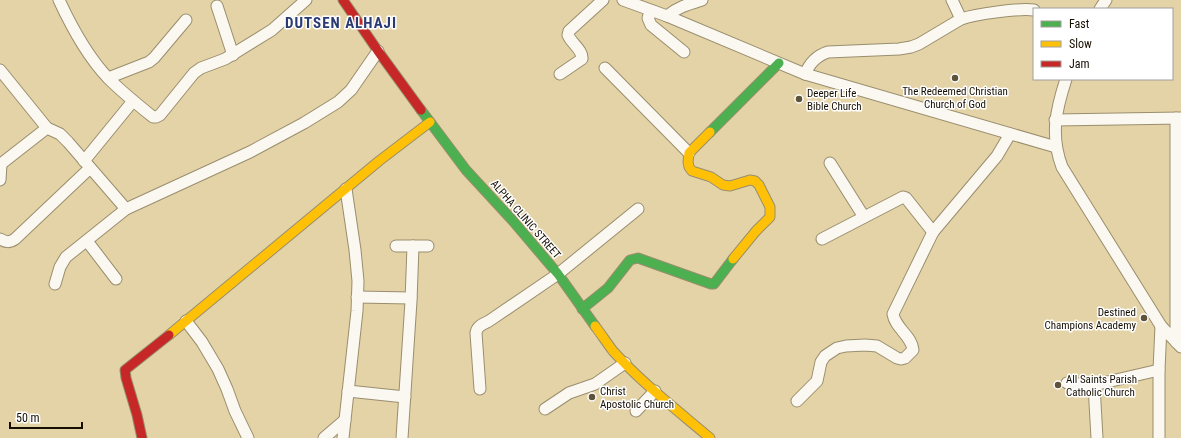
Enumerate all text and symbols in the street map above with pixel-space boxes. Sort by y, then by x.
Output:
legend [1033,8,1173,80]
district label: DUTSEN ALHAJI [285,14,397,32]
text: Fast [1069,17,1090,31]
text: Slow [1069,37,1092,51]
text: Jam [1069,57,1090,71]
marker: The Redeemed Christian Church of God [950,73,960,83]
place label: The Redeemed Christian Church of God [902,85,1008,111]
place label: Deeper Life Bible Church [807,87,862,113]
marker: Deeper Life Bible Church [794,94,804,104]
street label: ALPHA CLINIC STREET [488,177,564,262]
place label: Destined Champions Academy [1044,306,1136,332]
marker: Destined Champions Academy [1139,313,1149,323]
place label: All Saints Parish Catholic Church [1066,373,1137,399]
marker: All Saints Parish Catholic Church [1053,380,1063,390]
place label: Christ Apostolic Church [600,385,674,411]
marker: Christ Apostolic Church [587,392,597,402]
scale bar [10,404,82,430]
text: 50 m [16,411,40,425]

